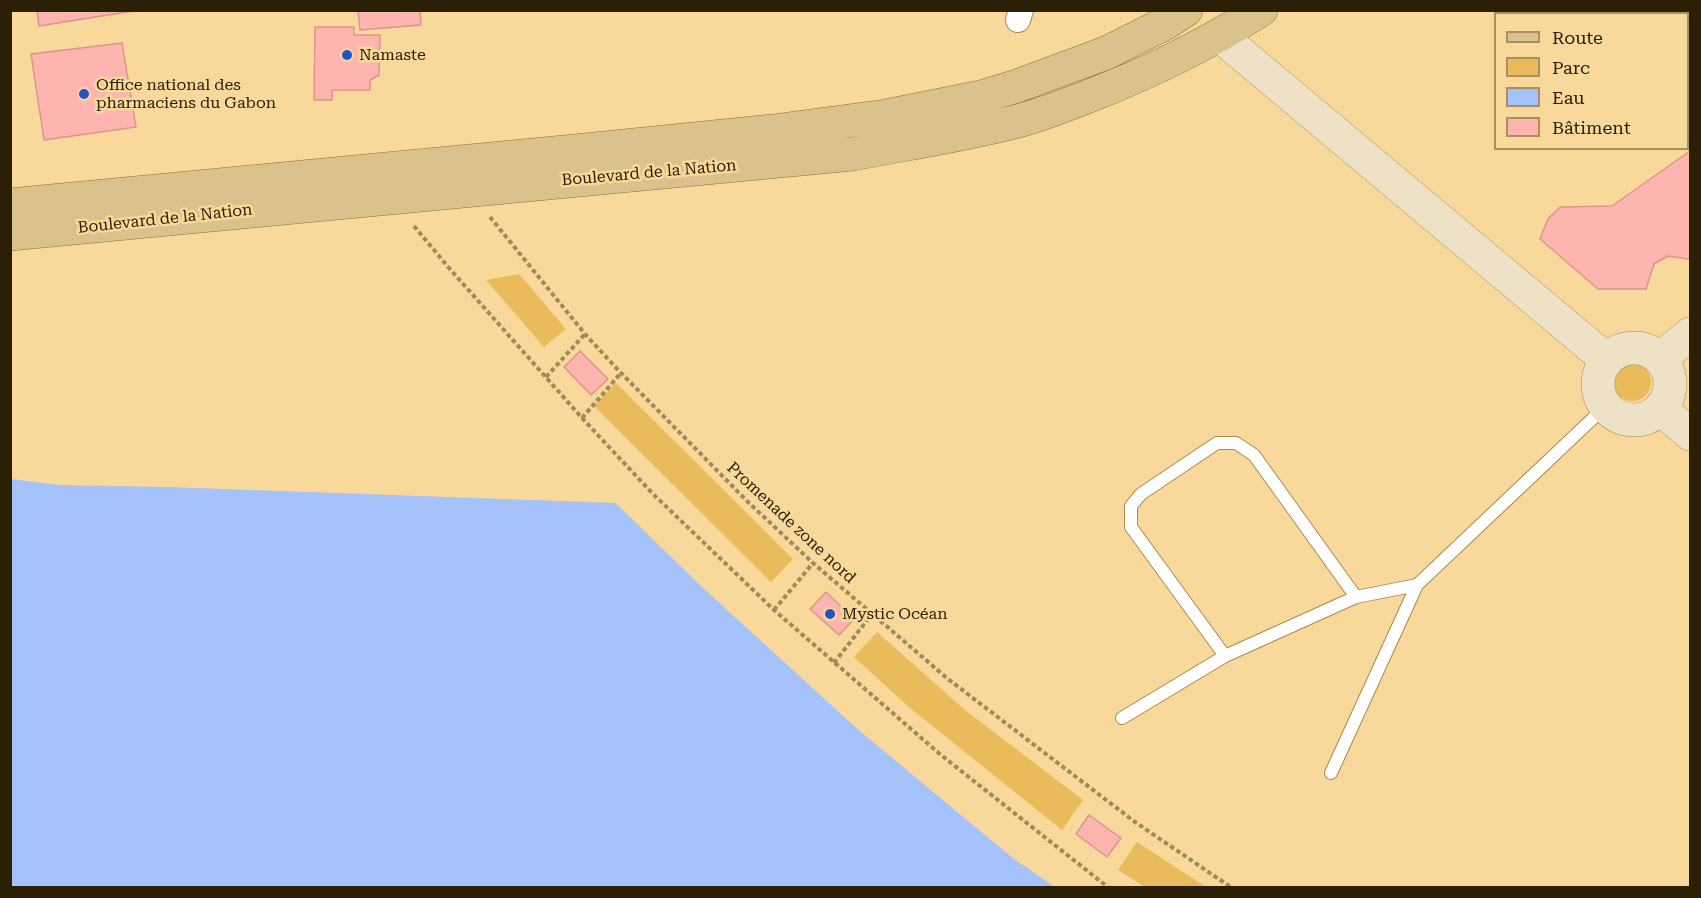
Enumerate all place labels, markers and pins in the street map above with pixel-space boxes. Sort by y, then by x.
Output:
place label: Namaste [359,45,426,65]
marker: Namaste [340,48,354,62]
place label: Office national des pharmaciens du Gabon [96,75,276,113]
marker: Office national des pharmaciens du Gabon [77,87,91,101]
place label: Mystic Océan [842,604,948,624]
marker: Mystic Océan [823,607,837,621]

